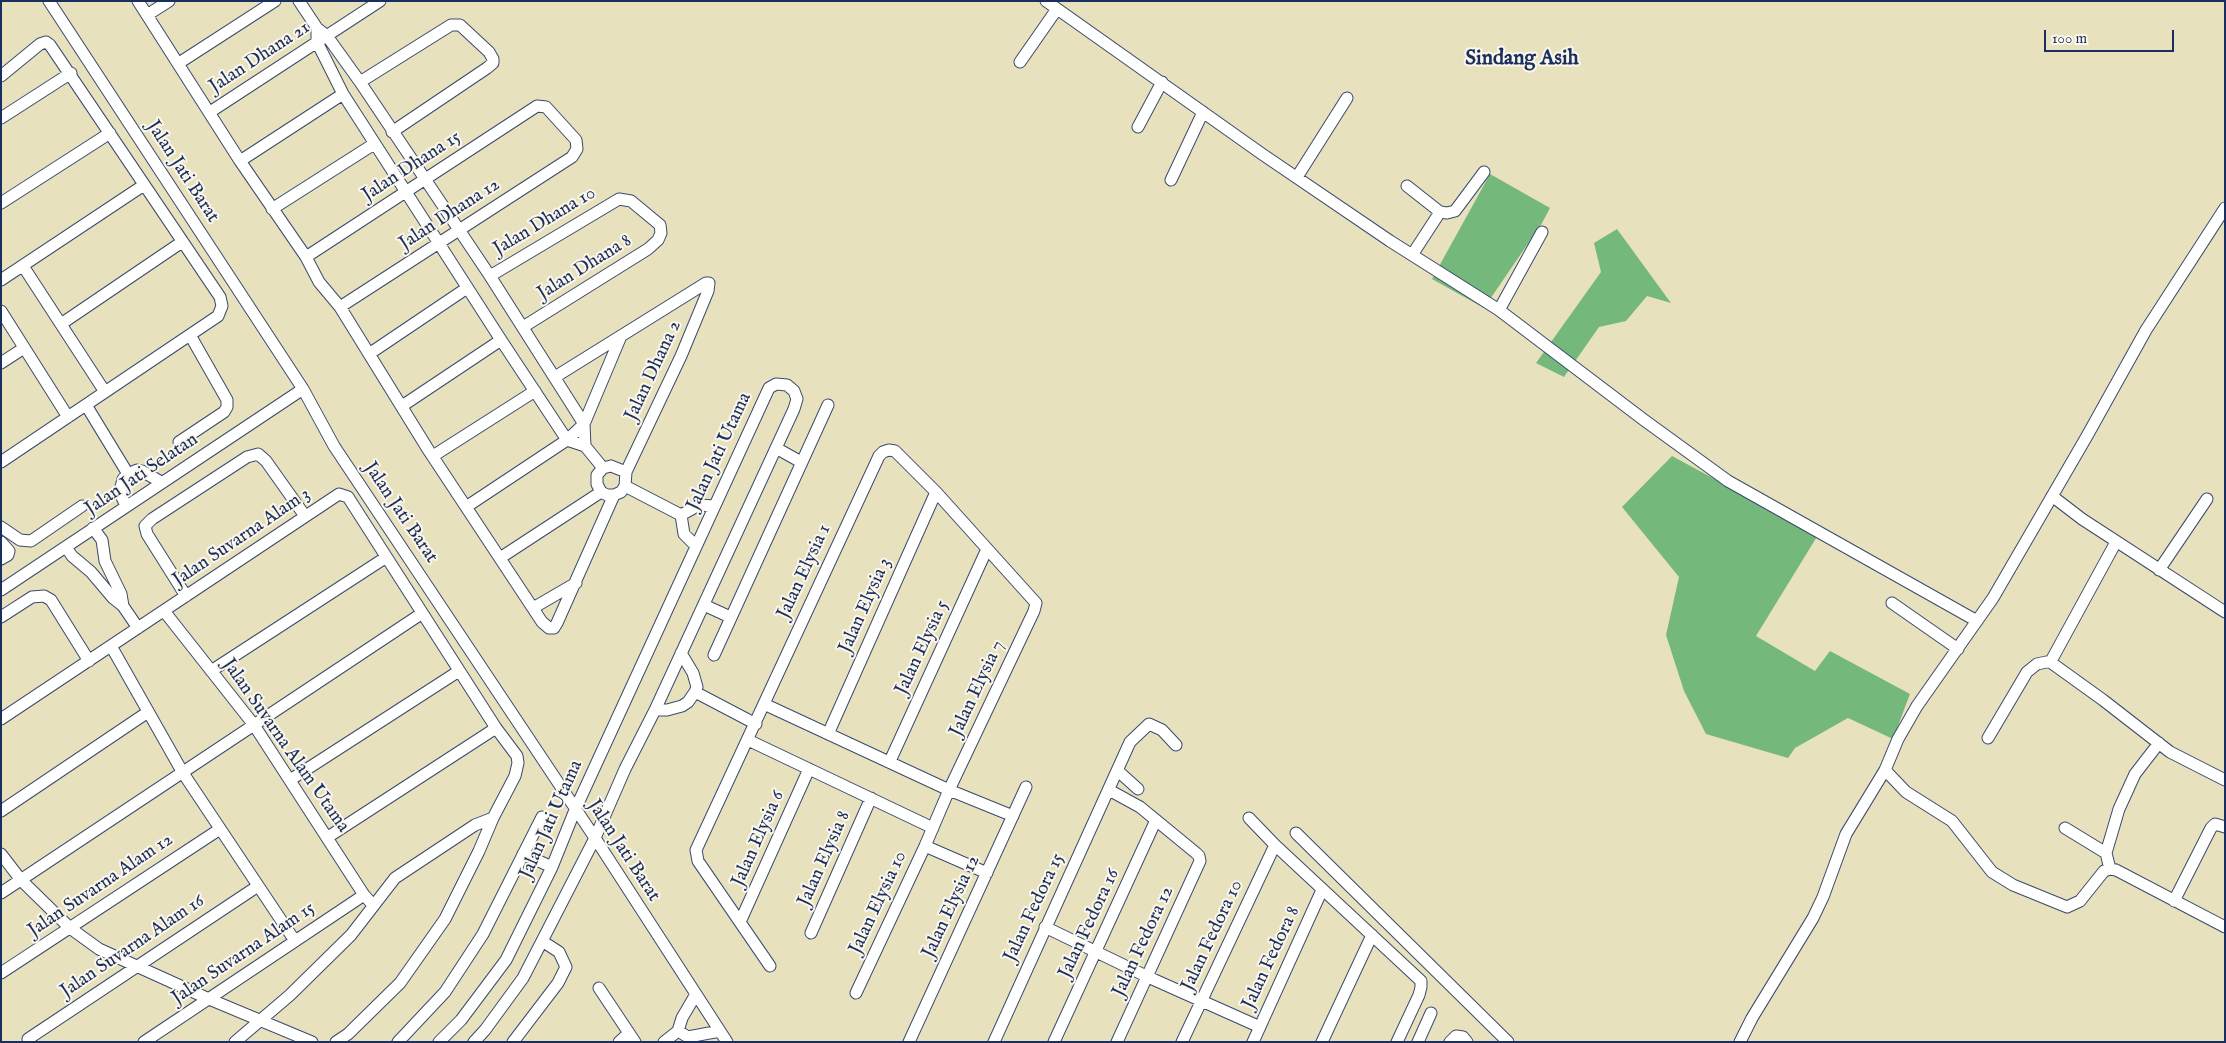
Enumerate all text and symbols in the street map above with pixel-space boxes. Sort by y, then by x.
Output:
street label: Jalan Dhana 21 [205,17,315,99]
scale bar [2046,20,2176,52]
text: 100 m [2052,29,2087,48]
district label: Sindang Asih [1465,47,1579,73]
street label: Jalan Jati Barat [141,117,223,227]
street label: Jalan Dhana 15 [358,127,466,207]
street label: Jalan Dhana 12 [395,174,505,256]
street label: Jalan Dhana 10 [490,182,600,262]
street label: Jalan Dhana 8 [534,230,636,306]
street label: Jalan Dhana 2 [621,317,687,425]
street label: Jalan Jati Utama [683,389,757,515]
street label: Jalan Jati Selatan [81,429,203,521]
street label: Jalan Jati Barat [358,458,442,568]
street label: Jalan Suvarna Alam 3 [169,484,315,592]
street label: Jalan Elysia 1 [773,521,837,623]
street label: Jalan Elysia 3 [835,555,897,657]
street label: Jalan Elysia 5 [891,597,955,699]
street label: Jalan Elysia 7 [946,637,1010,741]
street label: Jalan Suvarna Alam Utama [216,655,354,837]
street label: Jalan Jati Utama [516,757,588,883]
street label: Jalan Elysia 6 [728,787,790,891]
street label: Jalan Jati Barat [582,796,664,906]
street label: Jalan Elysia 8 [794,808,856,910]
street label: Jalan Suvarna Alam 12 [24,829,178,943]
street label: Jalan Elysia 10 [845,848,913,958]
street label: Jalan Fedora 15 [1000,850,1070,966]
street label: Jalan Elysia 12 [918,852,986,962]
street label: Jalan Fedora 16 [1055,865,1125,983]
street label: Jalan Fedora 10 [1177,877,1249,995]
street label: Jalan Fedora 12 [1108,883,1180,1001]
street label: Jalan Suvarna Alam 16 [57,890,209,1004]
street label: Jalan Suvarna Alam 15 [168,898,320,1010]
street label: Jalan Fedora 8 [1238,903,1306,1013]

